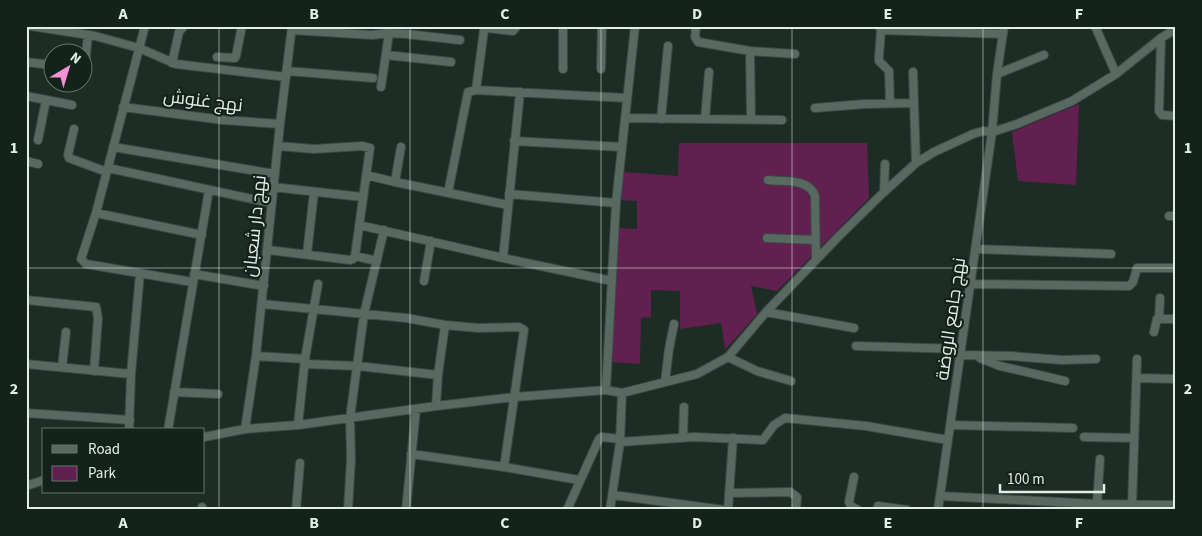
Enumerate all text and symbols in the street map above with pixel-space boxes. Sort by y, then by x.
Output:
text: A [117,3,128,25]
text: B [309,3,319,25]
text: C [500,3,510,25]
text: D [692,3,702,25]
text: E [884,3,892,25]
text: F [1075,3,1083,25]
north arrow [42,42,92,92]
text: N [66,48,85,69]
street label: نهج غنوش [162,84,244,118]
text: 1 [10,137,18,159]
text: 1 [1184,137,1192,159]
street label: نهج دار شعبان [237,174,273,278]
street label: نهج جامع الروضة [930,256,972,382]
text: 2 [10,378,18,400]
text: 2 [1184,378,1192,400]
legend [42,428,205,494]
text: Road [88,439,120,460]
scale bar [1000,461,1103,493]
text: Park [88,463,117,484]
text: 100 m [1007,469,1045,490]
text: A [117,512,128,534]
text: B [309,512,319,534]
text: C [500,512,510,534]
text: D [692,512,702,534]
text: E [884,512,892,534]
text: F [1075,512,1083,534]

